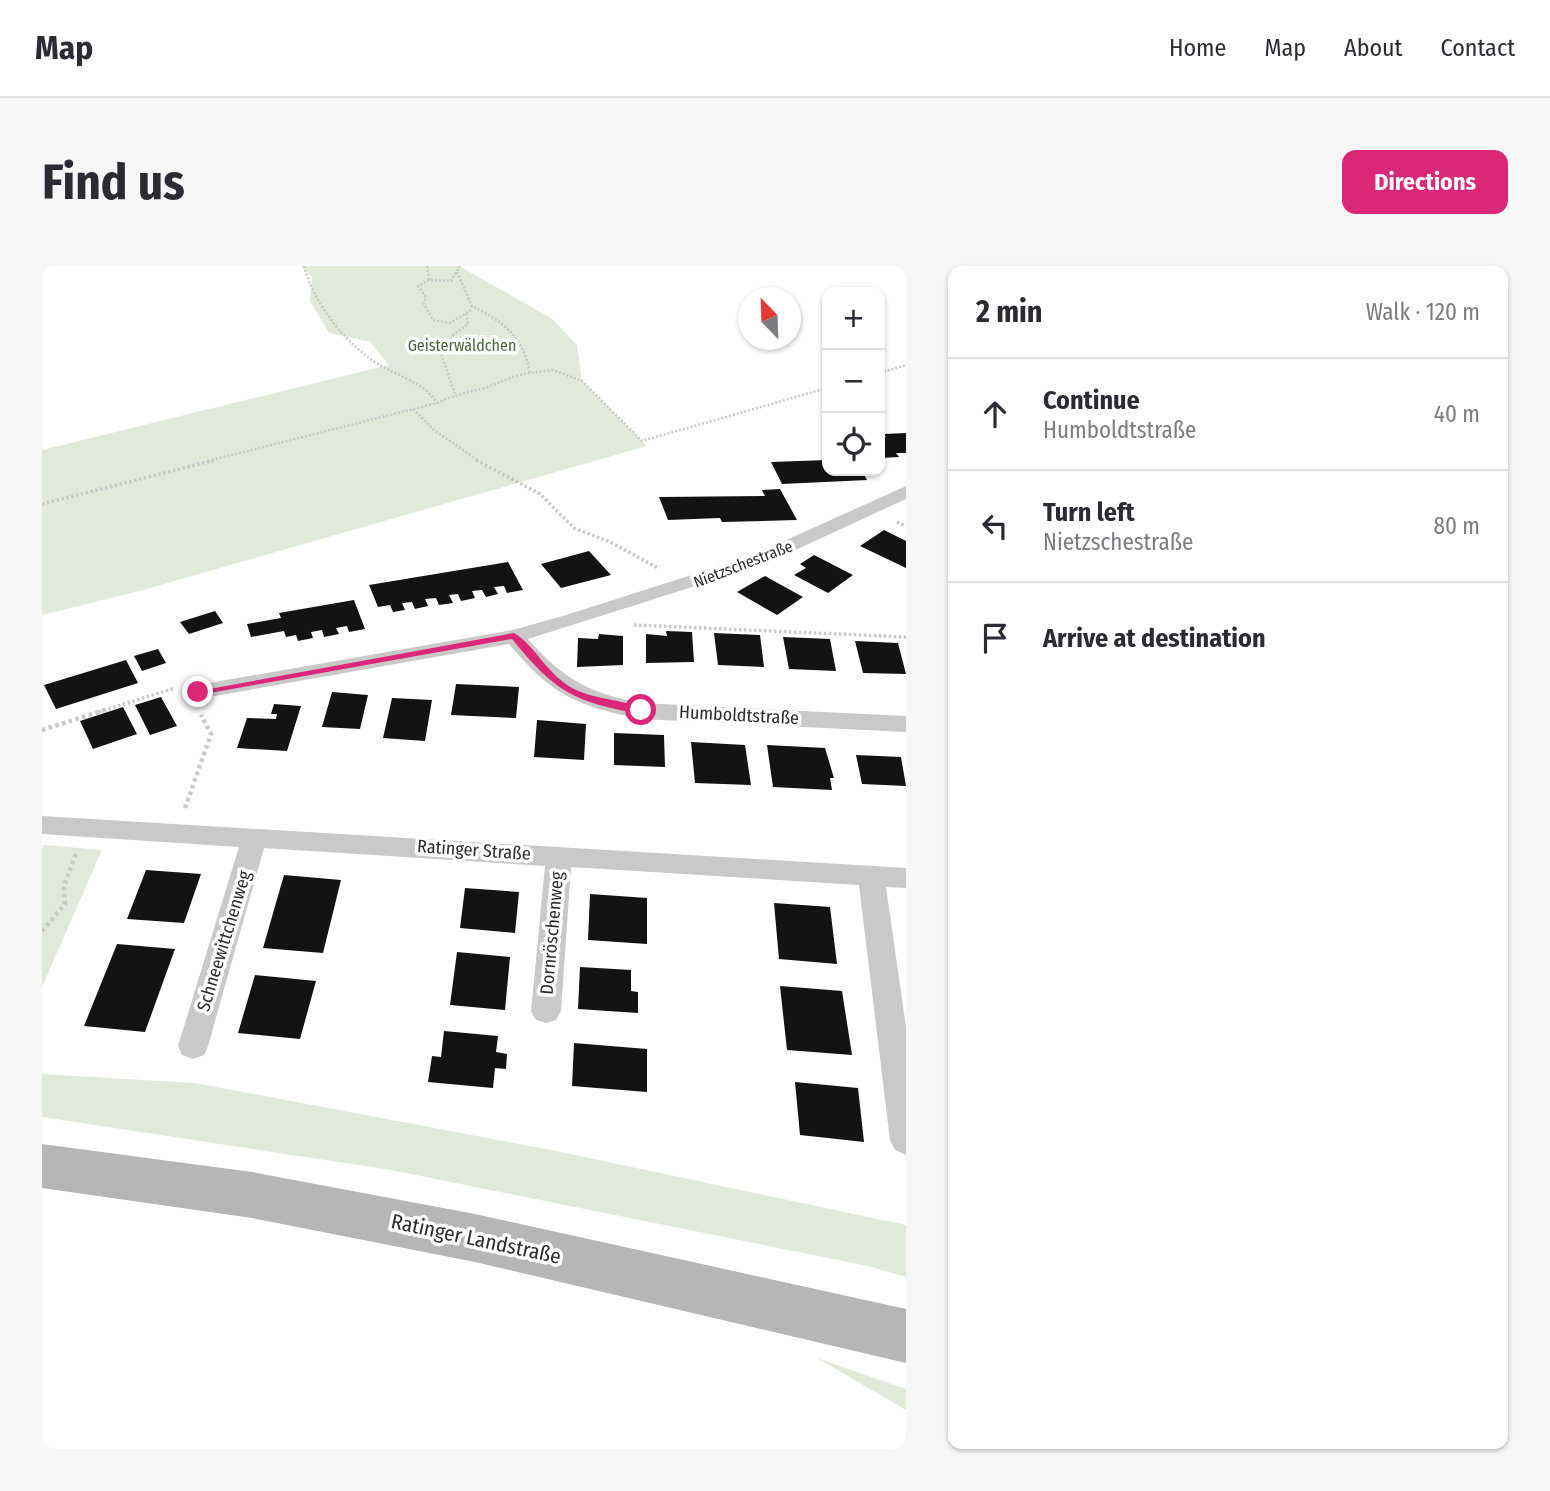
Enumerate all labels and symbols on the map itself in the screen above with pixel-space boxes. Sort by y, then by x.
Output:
north arrow [738,287,801,350]
park label: Geisterwäldchen [408,336,516,355]
street label: Nietzschestraße [691,536,795,592]
route end [182,676,213,707]
route start [625,694,656,725]
street label: Humboldtstraße [678,701,800,729]
street label: Ratinger Straße [416,835,532,865]
street label: Schneewittchenweg [192,867,256,1014]
street label: Dornröschenweg [536,870,568,995]
street label: Ratinger Landstraße [389,1208,563,1270]

